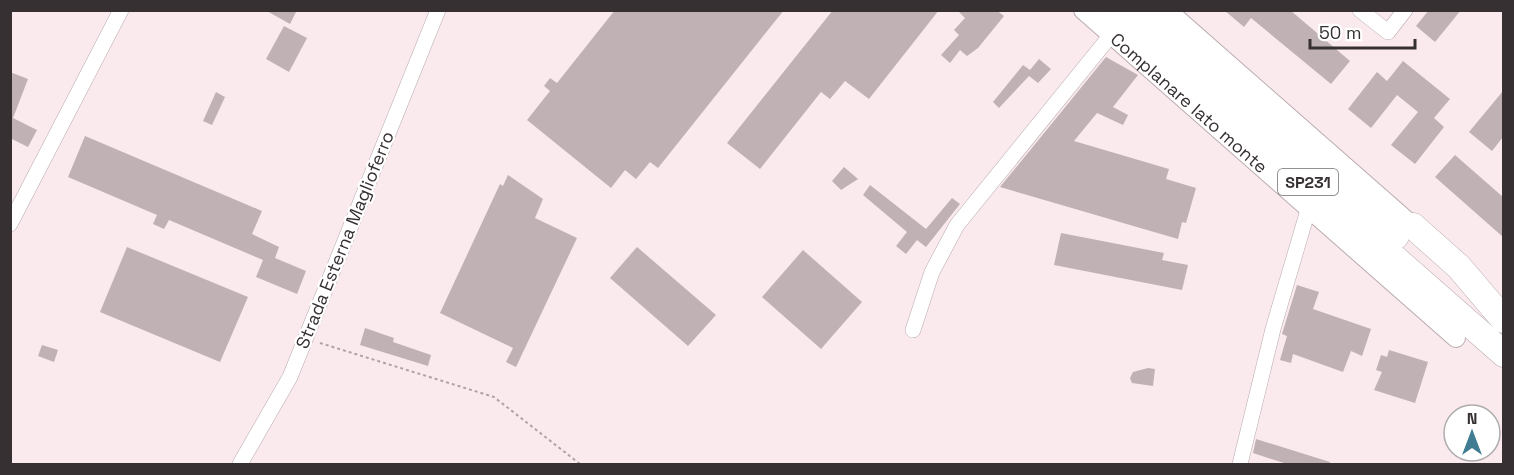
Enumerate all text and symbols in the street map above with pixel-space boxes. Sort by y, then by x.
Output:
scale bar [1310,12,1415,50]
text: 50 m [1319,21,1361,44]
street label: Complanare lato monte [1106,28,1273,178]
street label: Strada Esterna Maglioferro [290,128,399,352]
road number: SP231 [1278,169,1338,195]
north arrow [1442,403,1502,463]
text: N [1467,408,1477,429]

